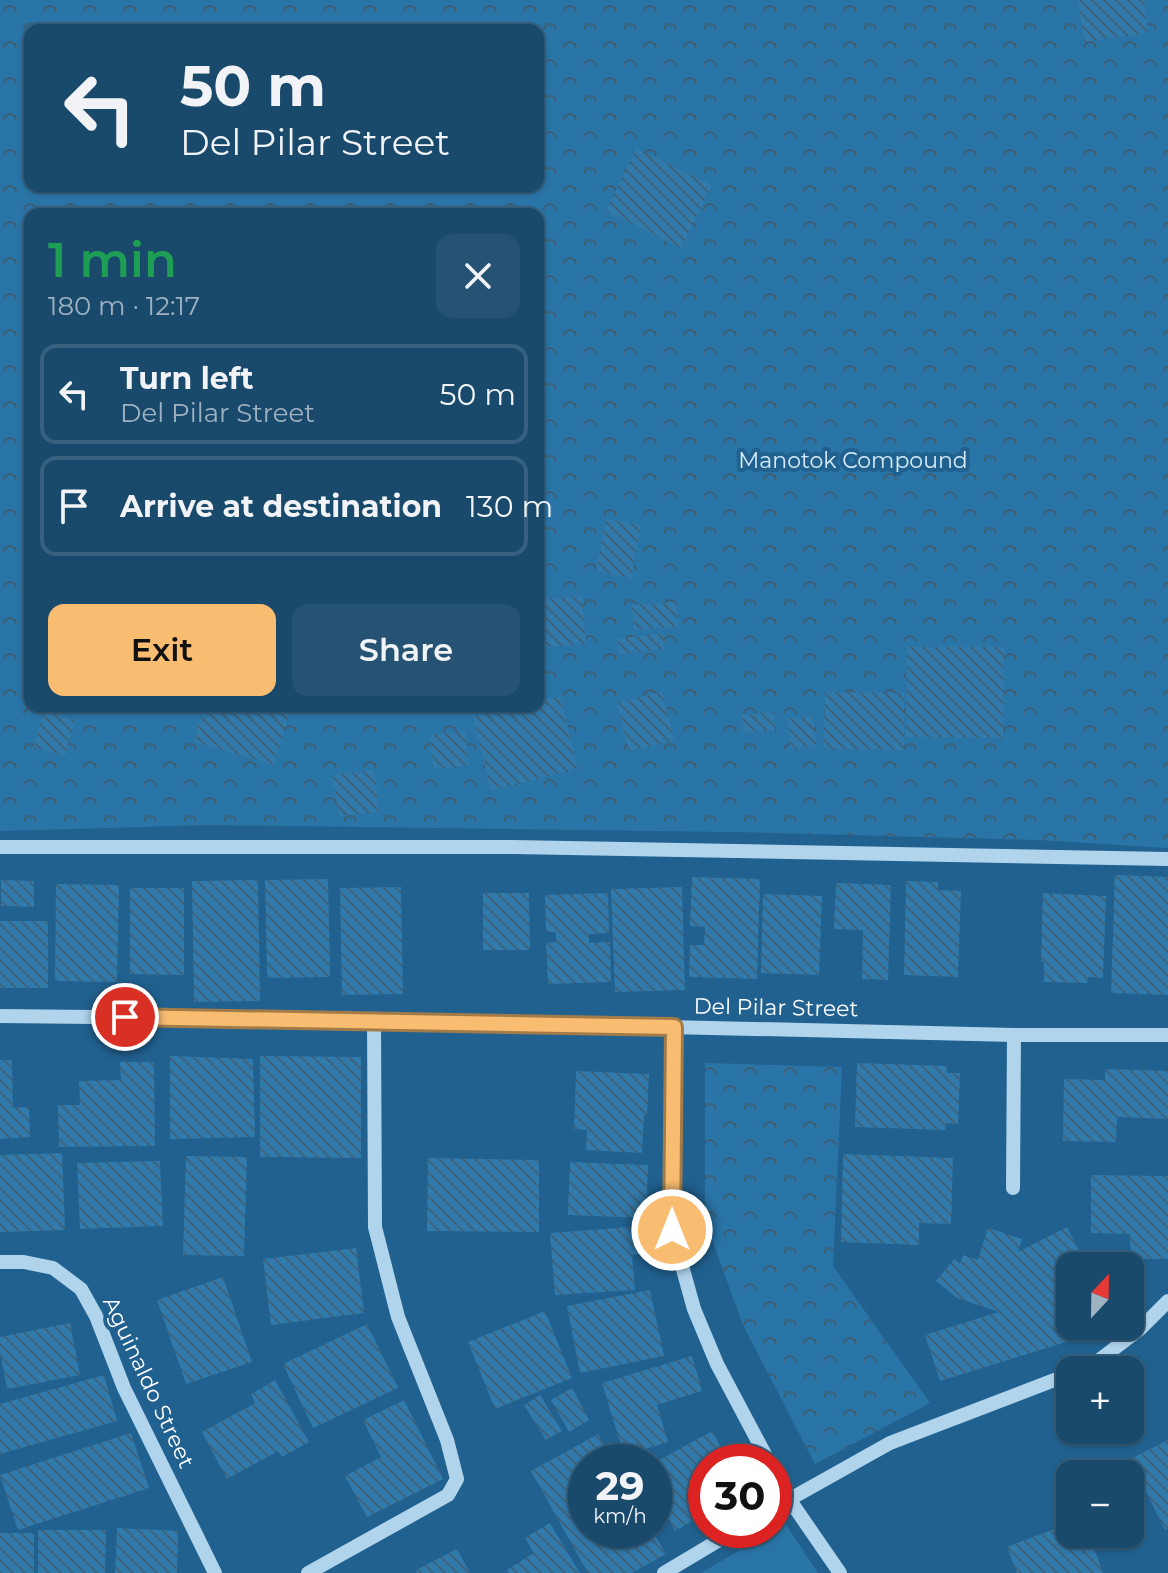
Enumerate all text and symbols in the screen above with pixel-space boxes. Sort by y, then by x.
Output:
text: 50 m [180,52,326,120]
icon: left [48,56,152,160]
text: Del Pilar Street [180,120,450,164]
text: 1 min [48,231,177,289]
button: close [436,234,520,318]
text: 180 m · 12:17 [48,290,200,322]
text: Turn left [120,360,253,397]
icon: left [52,372,96,416]
text: 50 m [439,376,516,413]
text: Del Pilar Street [120,397,315,429]
park label: Manotok Compound [738,447,968,474]
icon: arrive [52,484,96,528]
text: Arrive at destination [120,488,442,525]
text: 130 m [466,488,553,525]
button: Exit [48,604,276,696]
button: Share [292,604,520,696]
pin [91,983,159,1051]
street label: Del Pilar Street [693,993,859,1022]
icon: arrive [103,995,147,1039]
position arrow [630,1188,714,1272]
north arrow [1056,1252,1144,1340]
map controls [1056,1252,1144,1548]
street label: Aguinaldo Street [97,1292,200,1472]
button: + [1056,1356,1144,1444]
speed limit sign: 30 [688,1444,792,1548]
button: − [1056,1460,1144,1548]
text: 29 [595,1461,645,1510]
text: km/h [593,1504,647,1528]

